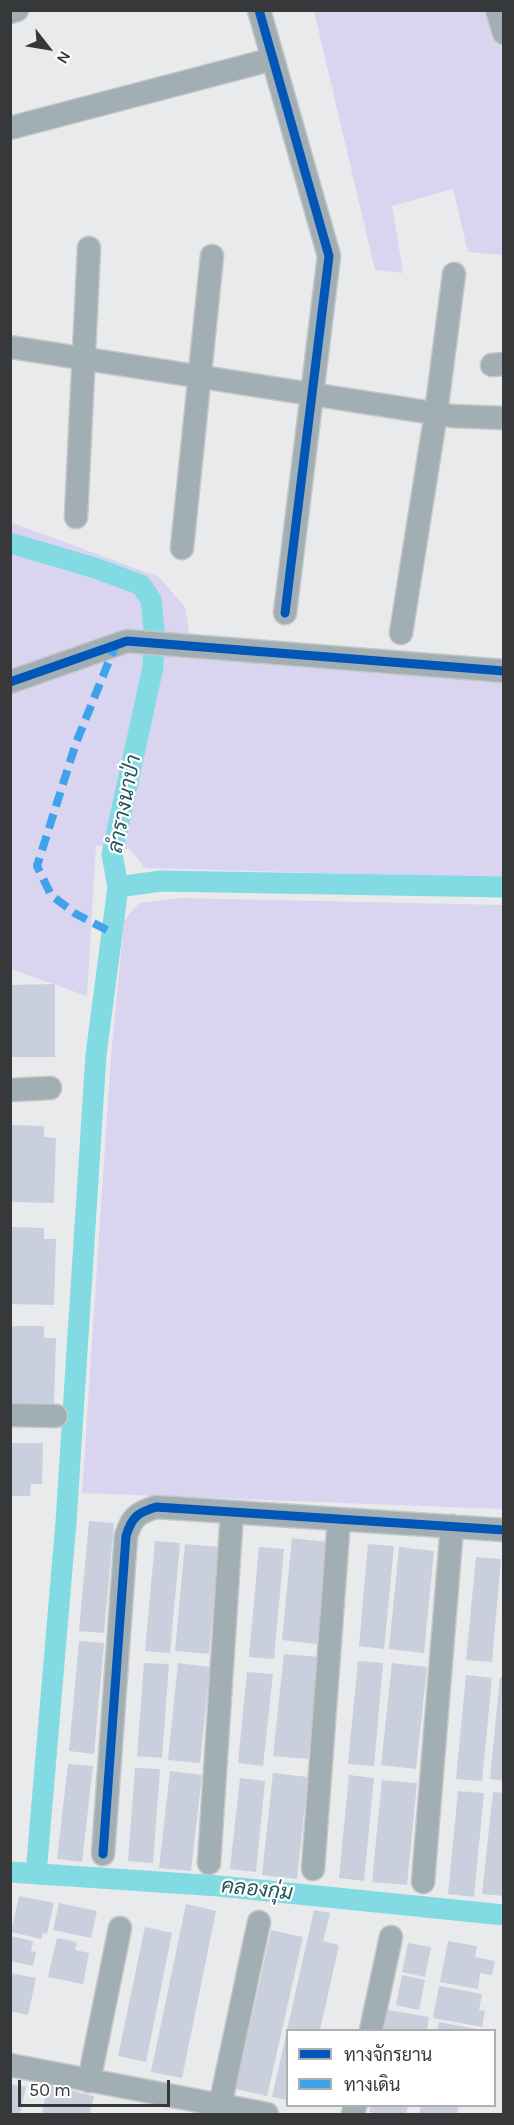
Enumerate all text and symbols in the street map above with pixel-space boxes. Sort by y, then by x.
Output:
north arrow [18,18,78,78]
text: N [53,48,75,67]
water label: ลำรางนาป่า [103,753,147,855]
water label: คลองกุ่ม [220,1874,294,1906]
legend [286,2029,496,2107]
text: ทางจักรยาน [344,2044,432,2066]
scale bar [21,2068,172,2106]
text: ทางเดิน [344,2074,400,2096]
text: 50 m [29,2079,71,2101]

